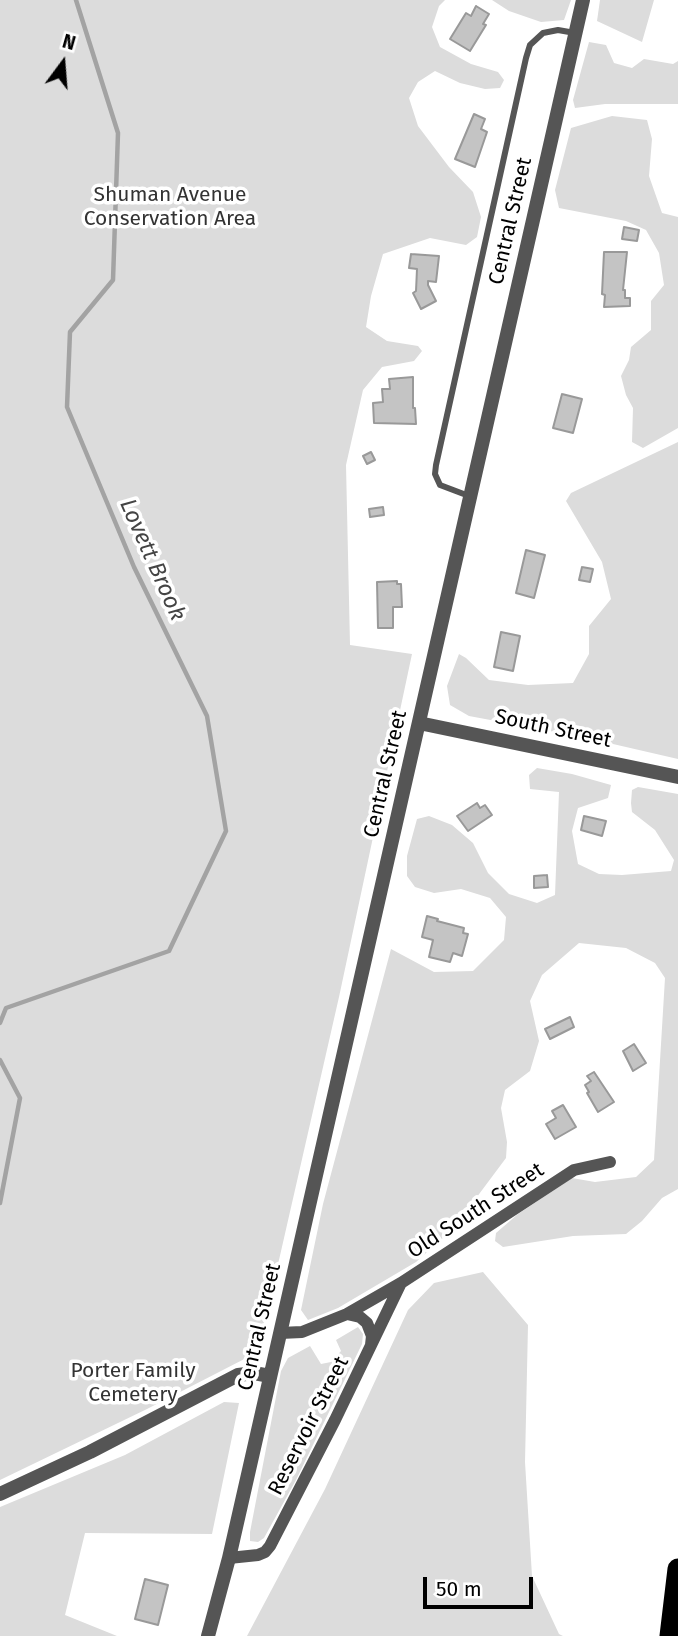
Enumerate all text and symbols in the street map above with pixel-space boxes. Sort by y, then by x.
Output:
north arrow [28,28,98,98]
text: N [60,30,78,55]
street label: Central Street [484,155,538,287]
park label: Shuman Avenue Conservation Area [84,182,256,232]
water label: Lovett Brook [113,495,191,625]
street label: South Street [492,704,614,754]
street label: Central Street [359,708,413,840]
street label: Old South Street [403,1158,549,1264]
street label: Central Street [233,1261,287,1393]
street label: Reservoir Street [263,1352,355,1500]
park label: Porter Family Cemetery [71,1358,195,1408]
scale bar [426,1562,536,1606]
text: 50 m [436,1576,482,1602]

